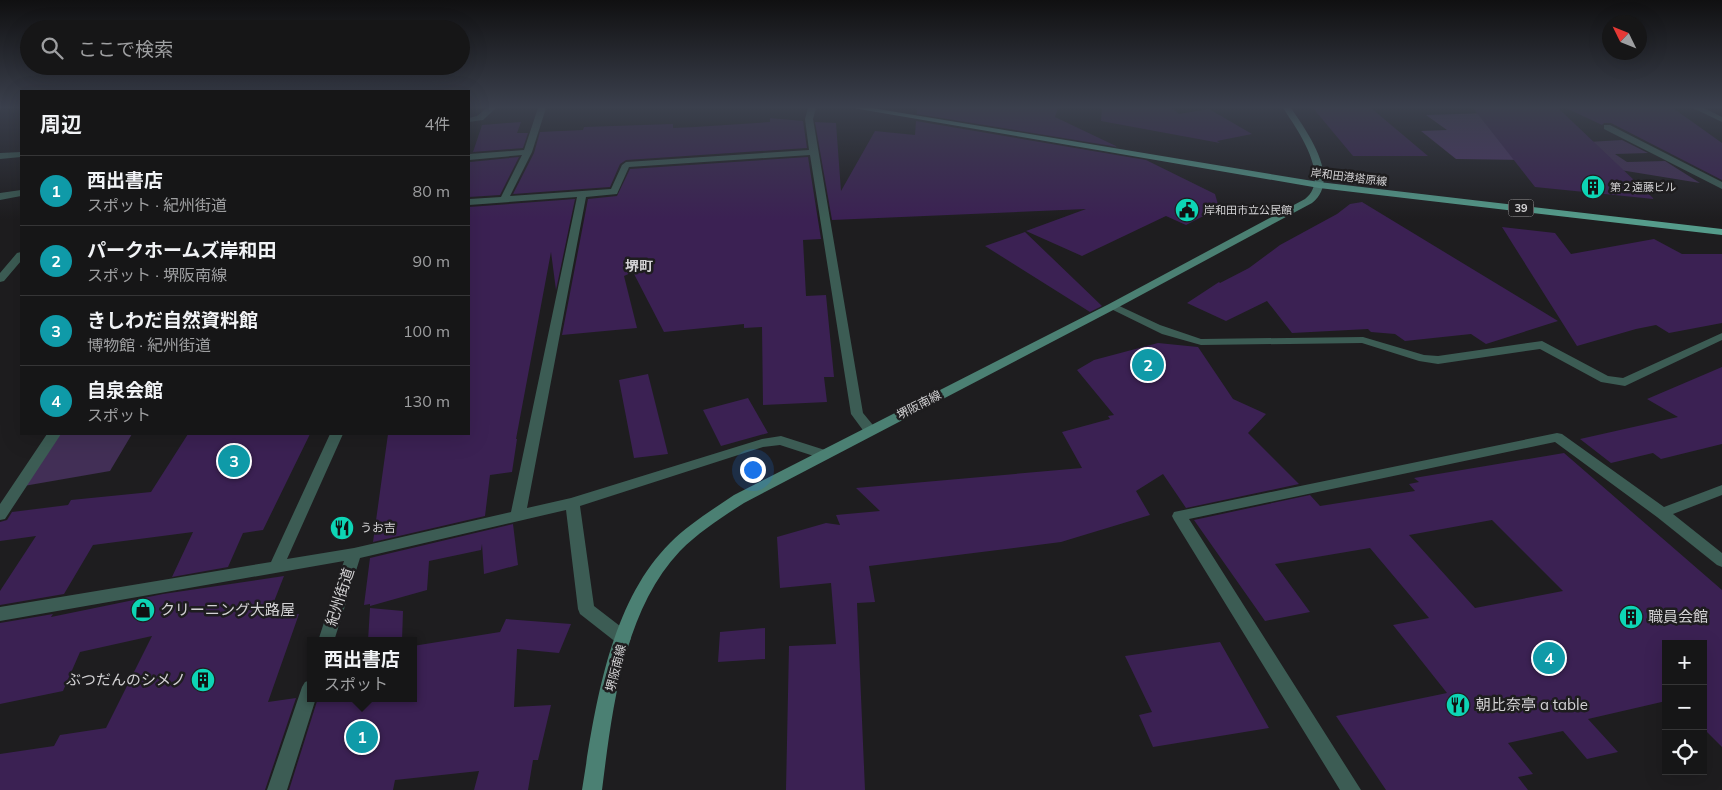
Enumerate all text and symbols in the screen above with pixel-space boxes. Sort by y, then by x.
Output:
north arrow [1602,15,1647,60]
search box [20,20,470,75]
icon: search [38,34,66,62]
text: ここで検索 [78,37,173,61]
text: 周辺 [40,111,82,137]
text: 4件 [424,114,450,134]
street label: 岸和田港塔原線 [1310,165,1388,189]
text: 西出書店 [87,168,163,192]
building icon: 第２遠藤ビル [1580,174,1606,200]
place label: 第２遠藤ビル [1610,180,1676,194]
text: 1 [51,181,61,201]
text: 80 m [413,181,450,201]
text: スポット · 紀州街道 [87,195,227,215]
public building icon: 岸和田市立公民館 [1174,197,1200,223]
road number: 39 [1508,200,1534,217]
place label: 岸和田市立公民館 [1204,203,1292,217]
text: パークホームズ岸和田 [87,238,276,262]
text: 2 [51,251,61,271]
text: 90 m [413,251,450,271]
district label: 堺町 [625,257,653,275]
text: スポット · 堺阪南線 [87,265,227,285]
text: きしわだ自然資料館 [87,308,258,332]
text: 3 [51,321,61,341]
text: 100 m [403,321,450,341]
text: 博物館 · 紀州街道 [87,335,211,355]
pin: 2 [1132,346,1164,384]
text: 自泉会館 [87,378,163,402]
street label: 堺阪南線 [894,387,944,422]
text: 4 [51,391,61,411]
text: 130 m [403,391,450,411]
text: スポット [87,405,151,425]
pin: 3 [218,442,250,480]
your location [740,457,766,483]
restaurant icon: うお吉 [329,515,355,541]
place label: うお吉 [360,520,396,535]
street label: 紀州街道 [321,565,358,628]
shop icon: クリーニング大路屋 [130,597,156,623]
place label: クリーニング大路屋 [160,600,295,619]
building icon: 職員会館 [1618,604,1644,630]
place label: 職員会館 [1648,607,1708,626]
popup [307,637,417,702]
pin: 4 [1533,639,1565,677]
map controls [1662,640,1707,775]
button: + [1662,640,1707,685]
street label: 堺阪南線 [602,643,629,693]
text: 西出書店 [324,647,400,671]
building icon: ぶつだんのシメノ [190,667,216,693]
place label: ぶつだんのシメノ [66,670,186,689]
text: スポット [324,674,388,694]
button: − [1662,685,1707,730]
restaurant icon: 朝比奈亭 a table [1445,692,1471,718]
place label: 朝比奈亭 a table [1476,695,1588,714]
pin: 1 [346,718,378,756]
button: locate [1662,730,1707,775]

